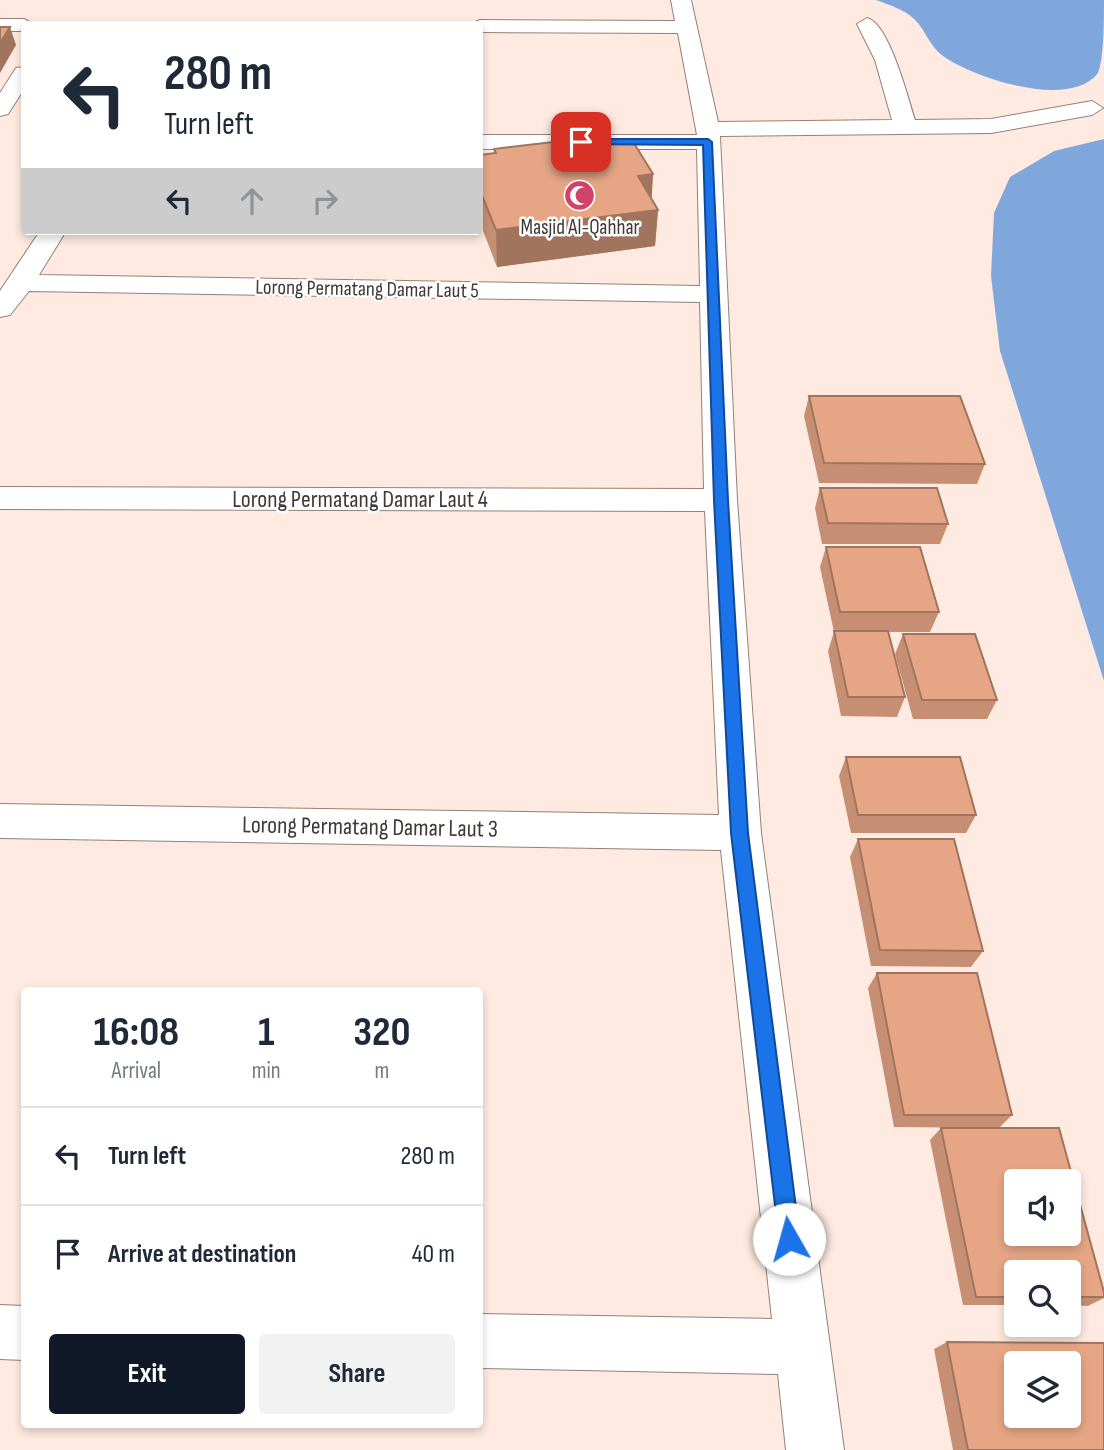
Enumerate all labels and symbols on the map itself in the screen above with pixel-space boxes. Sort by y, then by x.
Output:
pin [551,112,611,172]
mosque icon: Masjid Al-Qahhar [563,178,597,212]
place label: Masjid Al-Qahhar [520,215,640,240]
street label: Lorong Permatang Damar Laut 5 [255,275,479,303]
street label: Lorong Permatang Damar Laut 4 [232,485,488,514]
street label: Lorong Permatang Damar Laut 3 [242,810,498,844]
position arrow [752,1202,826,1276]

